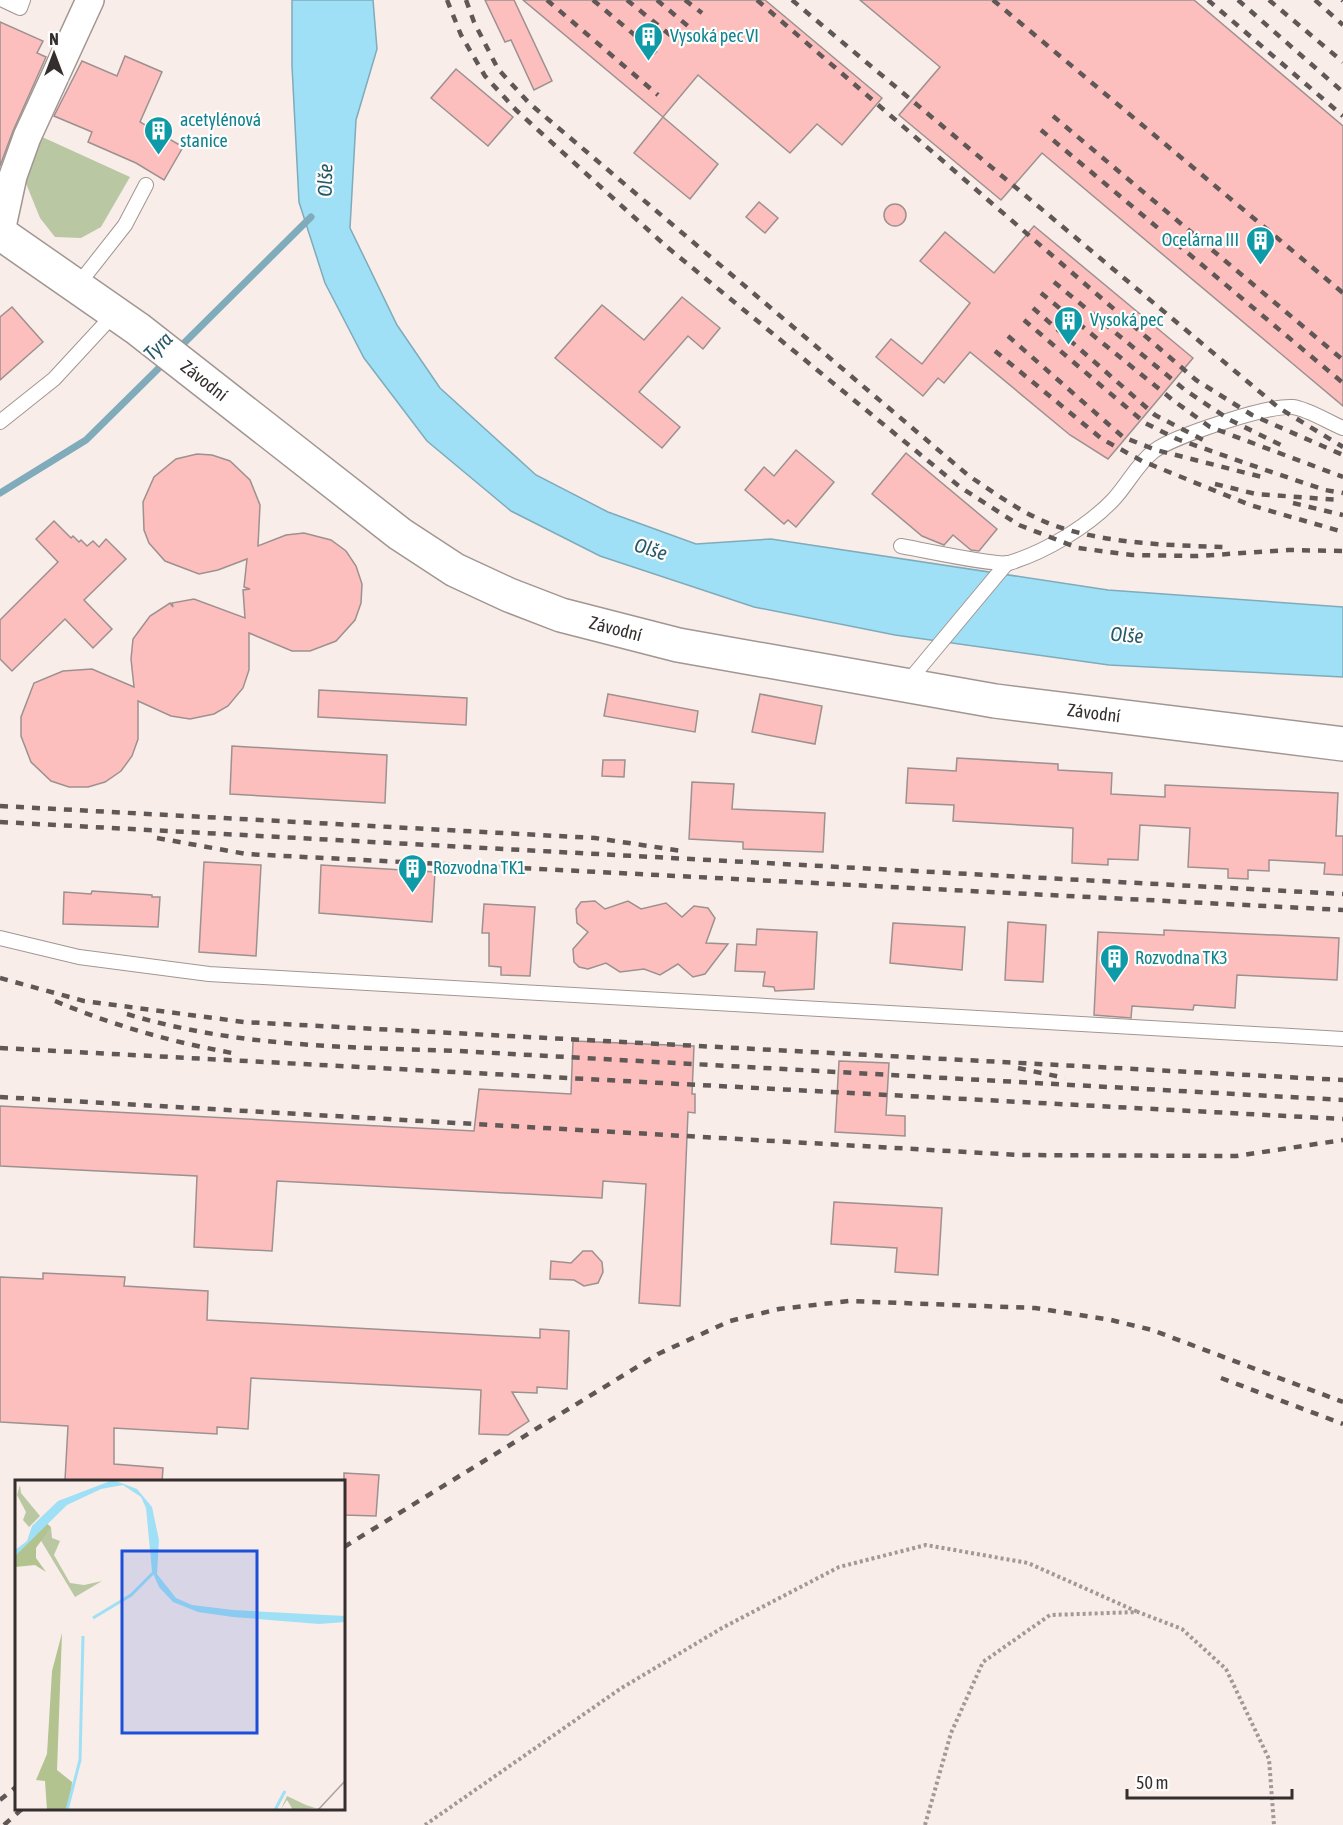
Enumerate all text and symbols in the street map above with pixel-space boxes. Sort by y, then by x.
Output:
building icon: Vysoká pec VI [633,20,665,62]
north arrow [24,24,84,84]
place label: Vysoká pec VI [670,25,759,46]
text: N [49,30,59,48]
place label: acetylénová stanice [180,109,261,151]
building icon: acetylénová stanice [143,114,175,156]
water label: Olše [313,163,336,197]
building icon: Ocelárna III [1244,224,1276,266]
place label: Ocelárna III [1162,229,1239,250]
building icon: Vysoká pec [1053,304,1085,346]
place label: Vysoká pec [1090,309,1163,330]
water label: Tyra [139,327,177,365]
street label: Závodní [177,356,232,405]
water label: Olše [632,533,670,564]
street label: Závodní [587,612,644,645]
water label: Olše [1110,622,1144,647]
street label: Závodní [1066,699,1122,726]
building icon: Rozvodna TK1 [396,852,428,894]
place label: Rozvodna TK1 [433,857,526,878]
building icon: Rozvodna TK3 [1098,942,1130,984]
place label: Rozvodna TK3 [1135,947,1228,968]
inset map [15,1480,345,1810]
scale bar [1127,1762,1292,1800]
text: 50 m [1136,1772,1168,1793]

